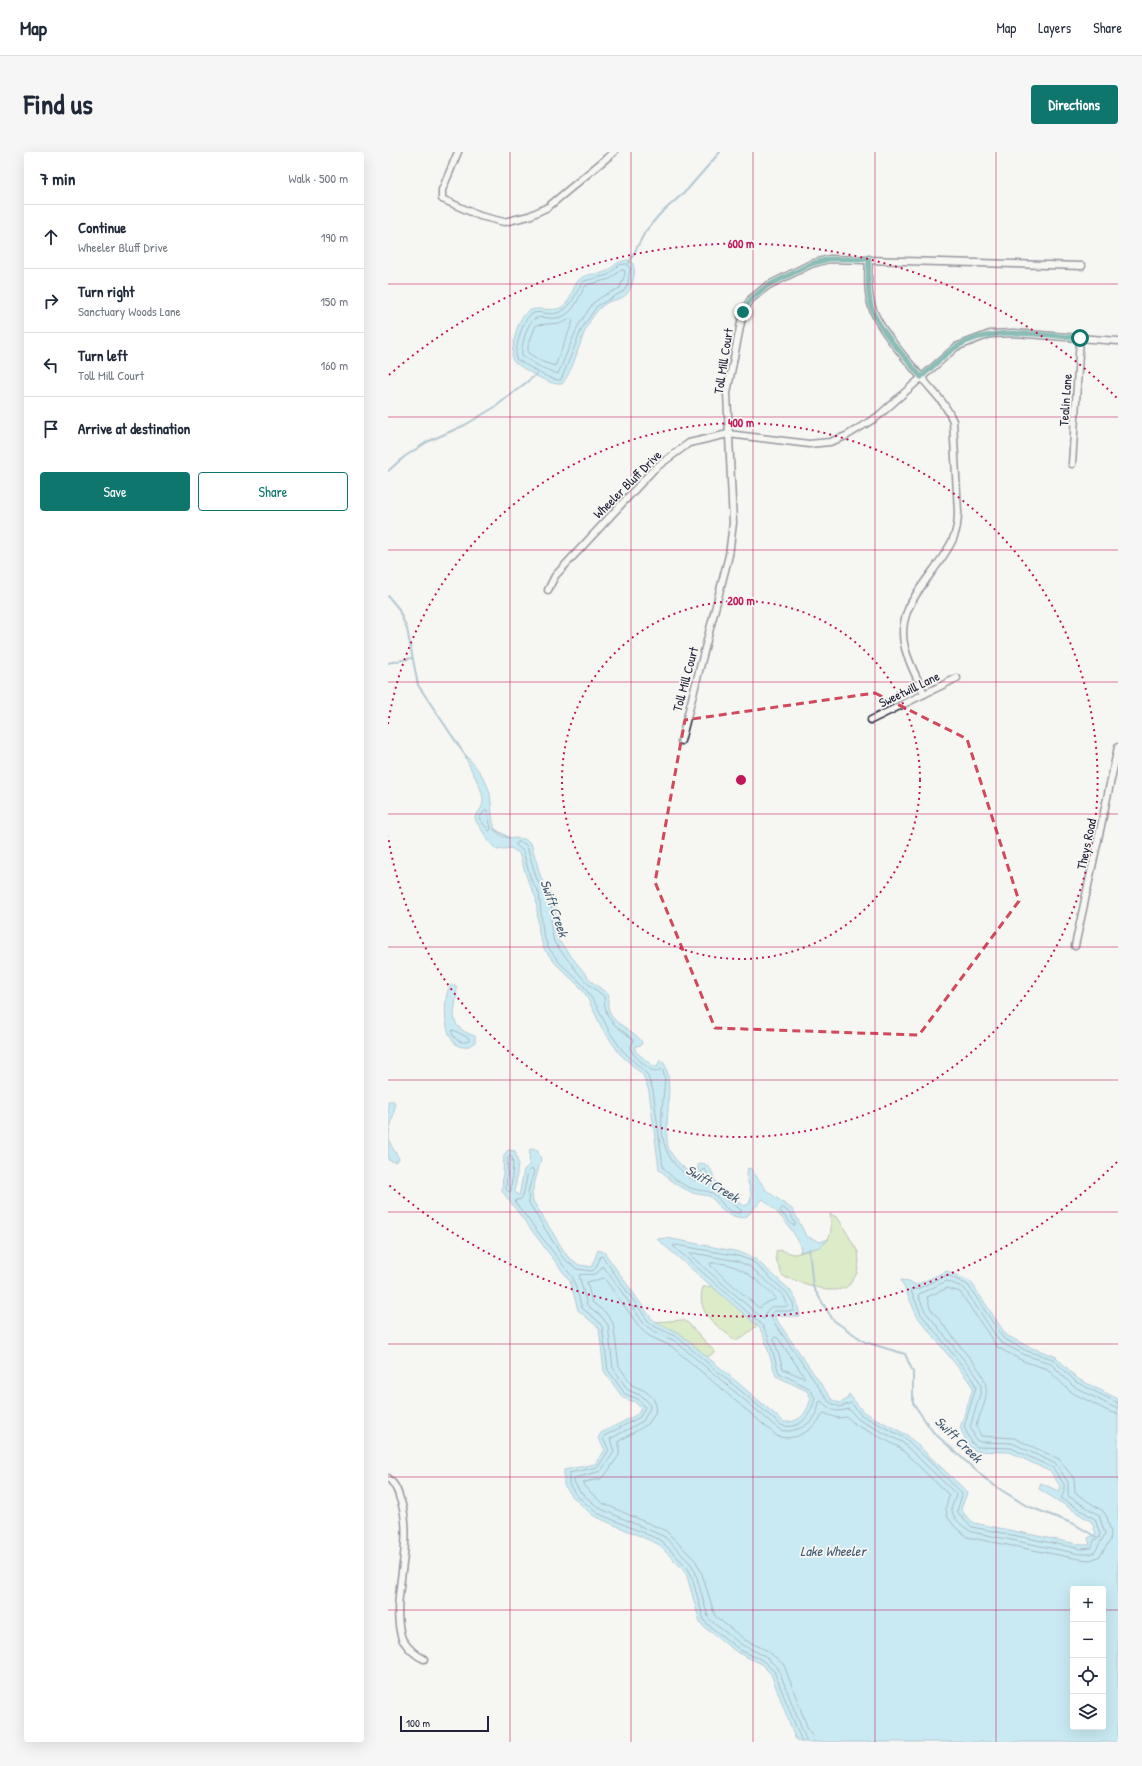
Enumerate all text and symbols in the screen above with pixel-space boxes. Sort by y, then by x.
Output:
text: Map [20,15,47,41]
text: Map [996,18,1016,37]
text: Layers [1038,18,1071,37]
text: Share [1093,18,1122,37]
text: Find us [24,85,93,123]
button: Directions [1031,85,1118,124]
text: 7 min [40,167,75,190]
text: Walk · 500 m [288,169,348,187]
text: Continue [78,217,126,238]
icon: ahead [40,226,62,248]
text: 190 m [321,228,348,246]
text: 600 m [728,235,754,252]
text: Wheeler Bluff Drive [78,238,168,256]
text: Turn right [78,281,134,302]
icon: right [40,290,62,312]
text: 150 m [320,292,348,310]
text: Sanctuary Woods Lane [78,302,181,320]
route end [734,303,752,321]
street label: Toll Mill Court [709,326,737,395]
route start [1071,329,1089,347]
text: Turn left [78,345,128,366]
icon: left [40,354,62,376]
text: 160 m [320,356,348,374]
text: Toll Mill Court [78,366,144,384]
street label: Tealin Lane [1054,373,1076,427]
text: 400 m [728,414,754,431]
icon: arrive [40,418,62,440]
text: Arrive at destination [78,418,190,439]
street label: Wheeler Bluff Drive [589,446,665,522]
button: Save [40,472,190,511]
button: Share [198,472,348,511]
text: 200 m [727,592,755,609]
street label: Toll Mill Court [668,644,702,713]
street label: Sweetwill Lane [876,667,942,711]
centre of rings [734,773,748,787]
street label: Theys Road [1072,817,1100,871]
water label: Swift Creek [536,877,574,940]
water label: Swift Creek [683,1160,744,1207]
water label: Swift Creek [931,1412,988,1467]
water label: Lake Wheeler [800,1541,867,1560]
map controls [1070,1586,1106,1730]
button: + [1070,1586,1106,1622]
button: − [1070,1622,1106,1658]
button: locate [1070,1658,1106,1694]
button: layers [1070,1694,1106,1730]
scale bar [400,1714,489,1733]
text: 100 m [406,1716,430,1730]

